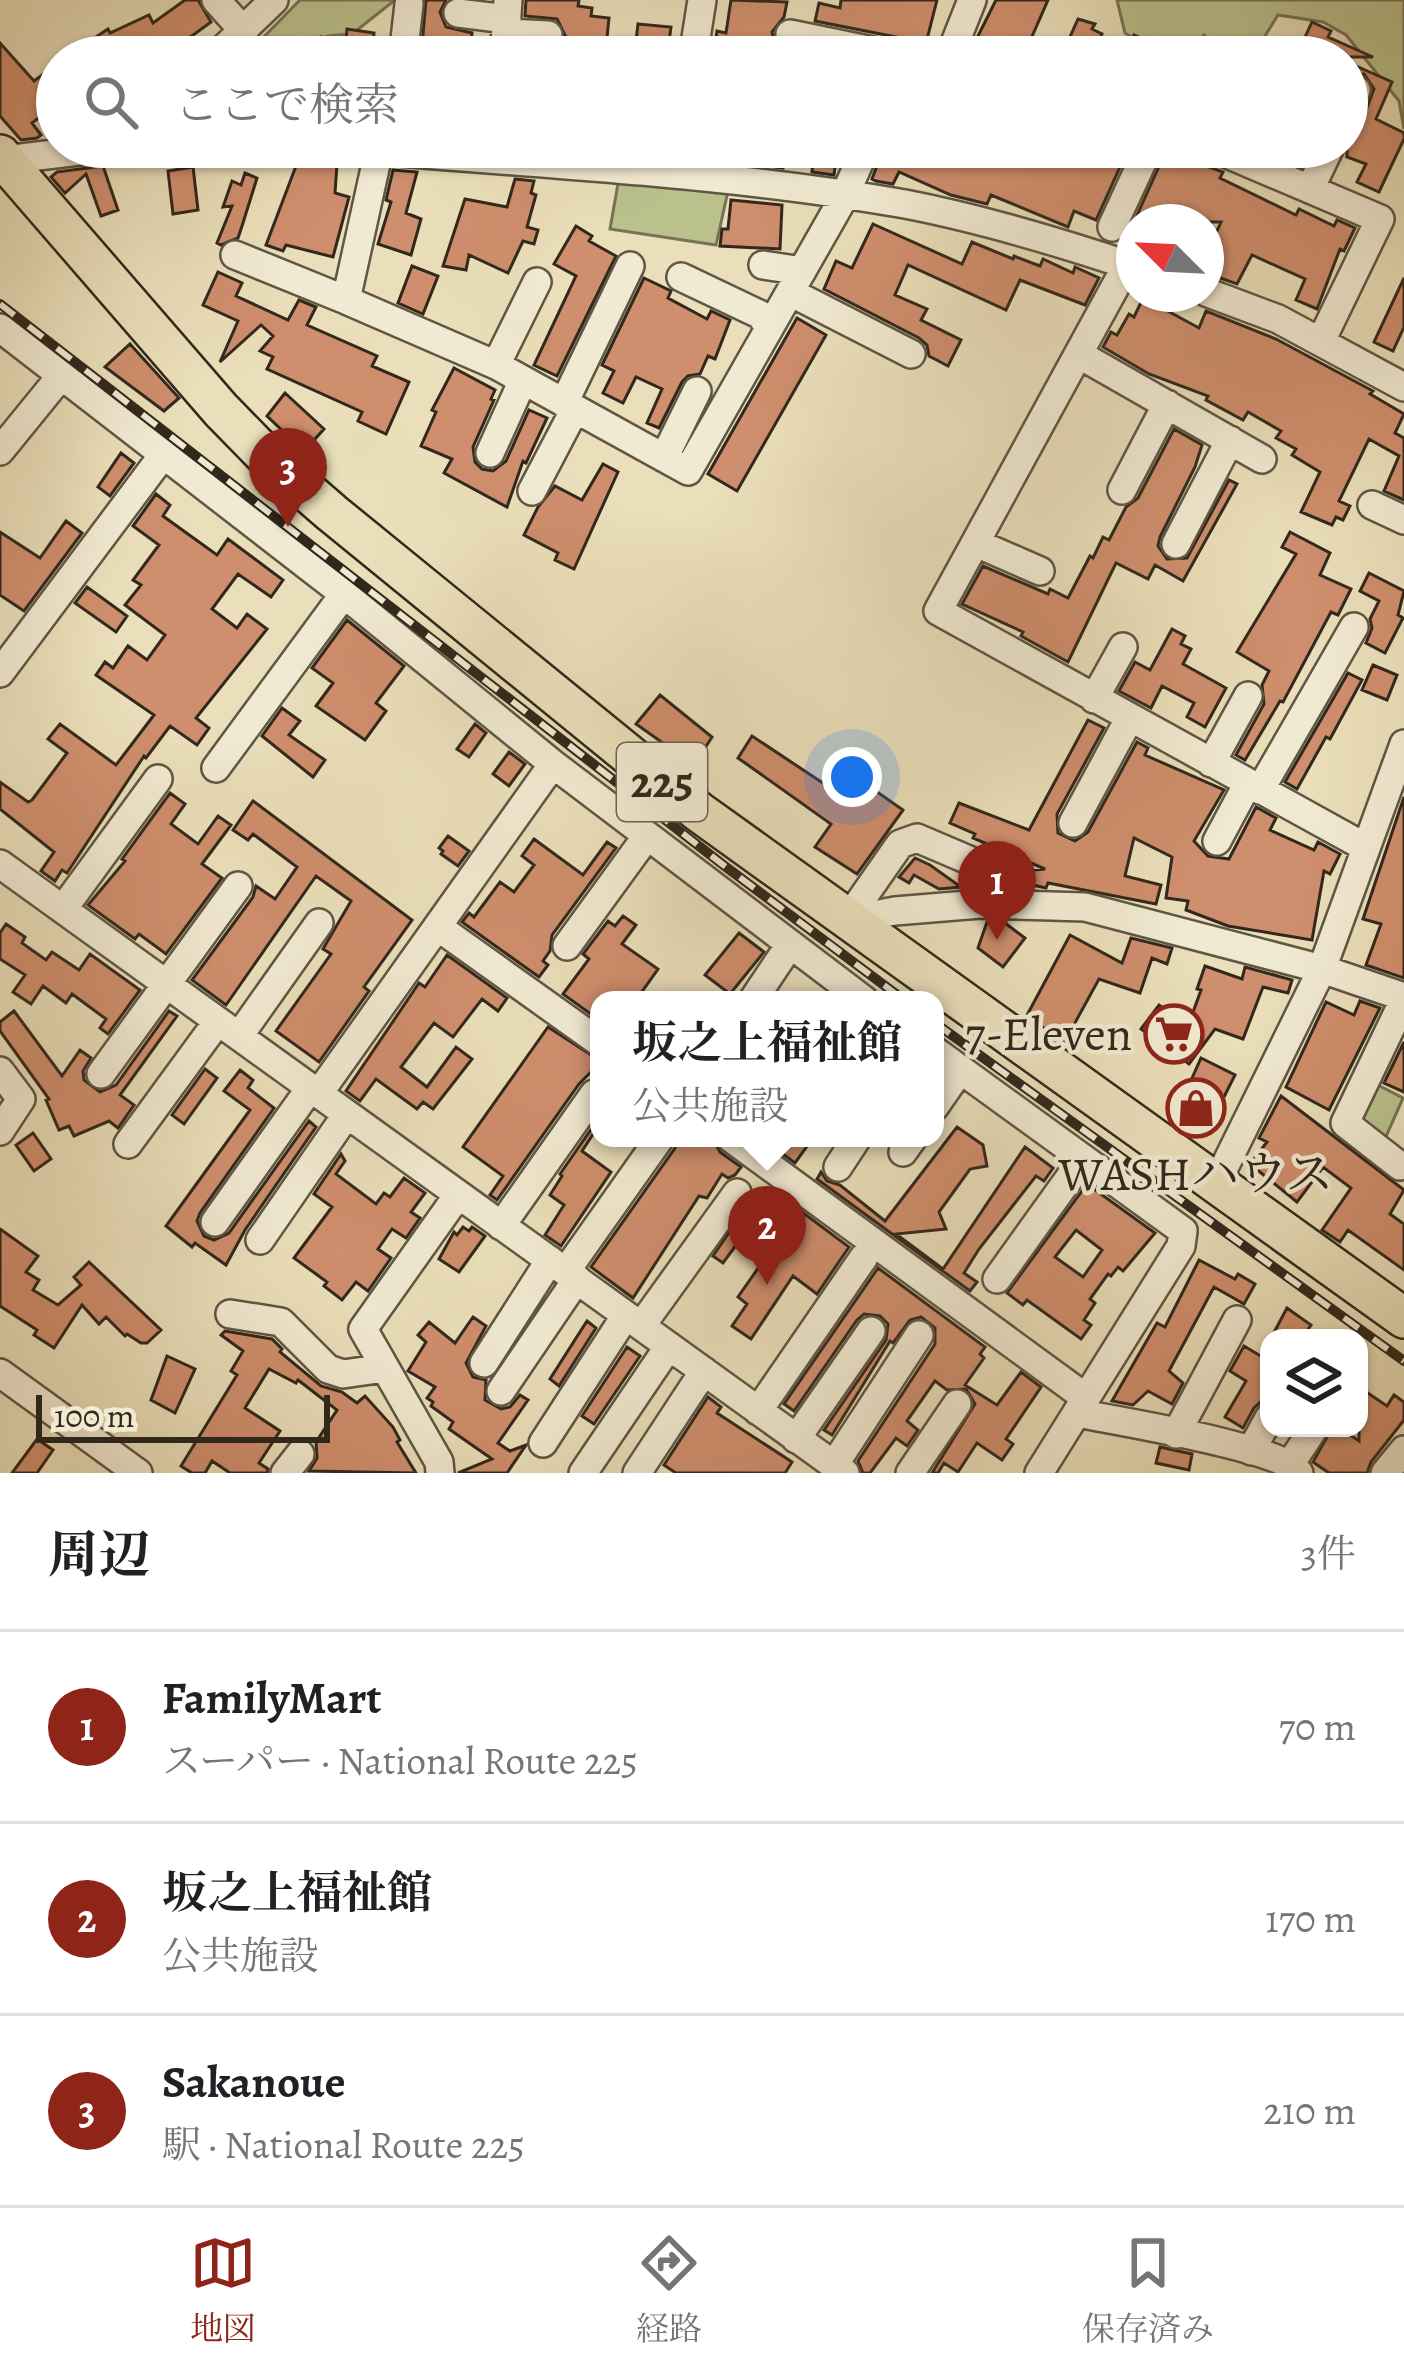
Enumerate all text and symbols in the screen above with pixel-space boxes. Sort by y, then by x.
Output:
search box [36,36,1368,168]
icon: search [78,69,144,135]
text: ここで検索 [174,74,399,136]
north arrow [1116,204,1224,312]
pin: 3 [249,428,327,527]
road number: 225 [617,743,707,821]
your location [822,747,882,807]
pin: 1 [958,841,1036,940]
popup [590,991,944,1147]
place label: 7-Eleven [965,1001,1132,1067]
supermarket icon: 7-Eleven [1143,1003,1205,1065]
text: 坂之上福祉館 [632,1012,902,1074]
shop icon: WASHハウス [1165,1077,1227,1139]
text: 公共施設 [632,1079,788,1132]
place label: WASHハウス [1058,1141,1333,1207]
pin: 2 [728,1186,806,1285]
map controls [1260,1329,1368,1437]
button: layers [1260,1329,1368,1437]
scale bar [36,1389,330,1442]
text: 100 m [54,1393,134,1438]
text: 周辺 [48,1520,150,1590]
text: 3件 [1301,1527,1356,1580]
text: FamilyMart [162,1667,381,1729]
text: 1 [80,1700,94,1753]
text: 70 m [1279,1700,1356,1753]
text: スーパー · National Route 225 [162,1734,638,1787]
text: 坂之上福祉館 [162,1862,432,1924]
text: 2 [78,1892,96,1945]
text: 170 m [1265,1892,1356,1945]
text: 公共施設 [162,1929,318,1982]
text: Sakanoue [162,2051,345,2113]
text: 3 [79,2084,95,2137]
text: 210 m [1263,2084,1356,2137]
text: 駅 · National Route 225 [162,2118,525,2171]
tab: 地図 [190,2230,256,2351]
tab: 経路 [636,2230,702,2351]
tab: 保存済み [1082,2230,1214,2351]

